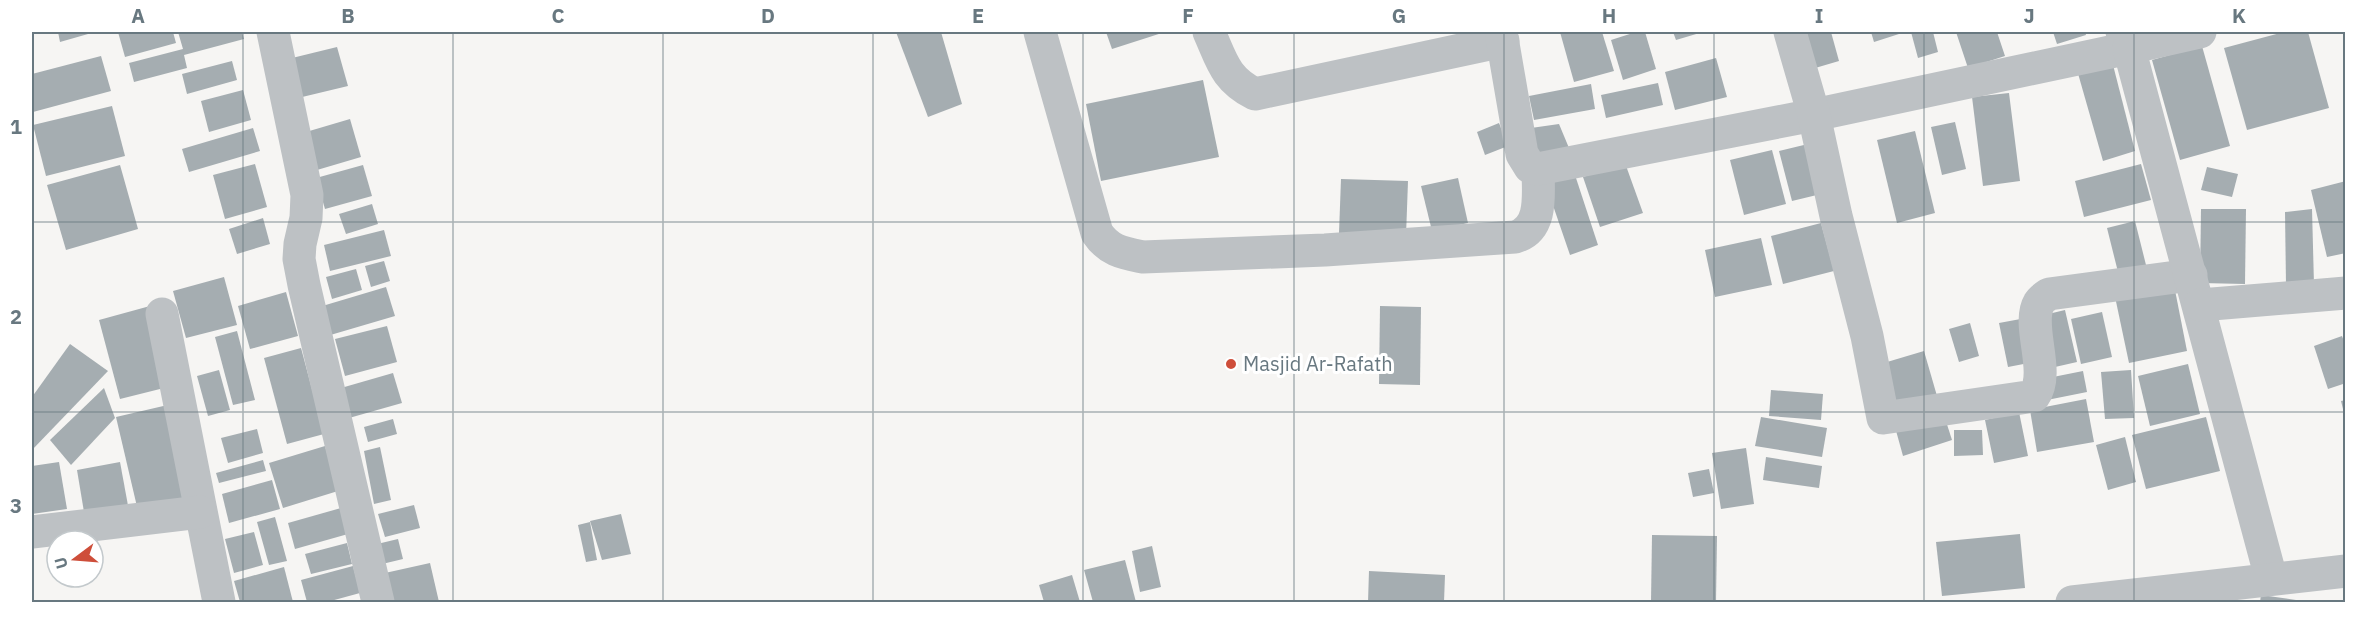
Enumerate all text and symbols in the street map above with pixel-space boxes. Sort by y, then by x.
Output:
text: A [131,2,145,29]
text: B [341,2,355,29]
text: C [551,2,565,29]
text: D [761,2,775,29]
text: E [972,2,984,29]
text: F [1182,2,1194,29]
text: G [1392,2,1406,29]
text: H [1602,2,1616,29]
text: I [1815,2,1823,29]
text: J [2023,2,2035,29]
text: K [2232,2,2246,29]
text: 1 [10,113,22,140]
text: 2 [10,303,22,330]
place label: Masjid Ar-Rafath [1243,350,1393,377]
marker: Masjid Ar-Rafath [1224,357,1238,371]
text: 3 [10,492,22,519]
north arrow [45,529,105,589]
text: U [49,555,72,571]

